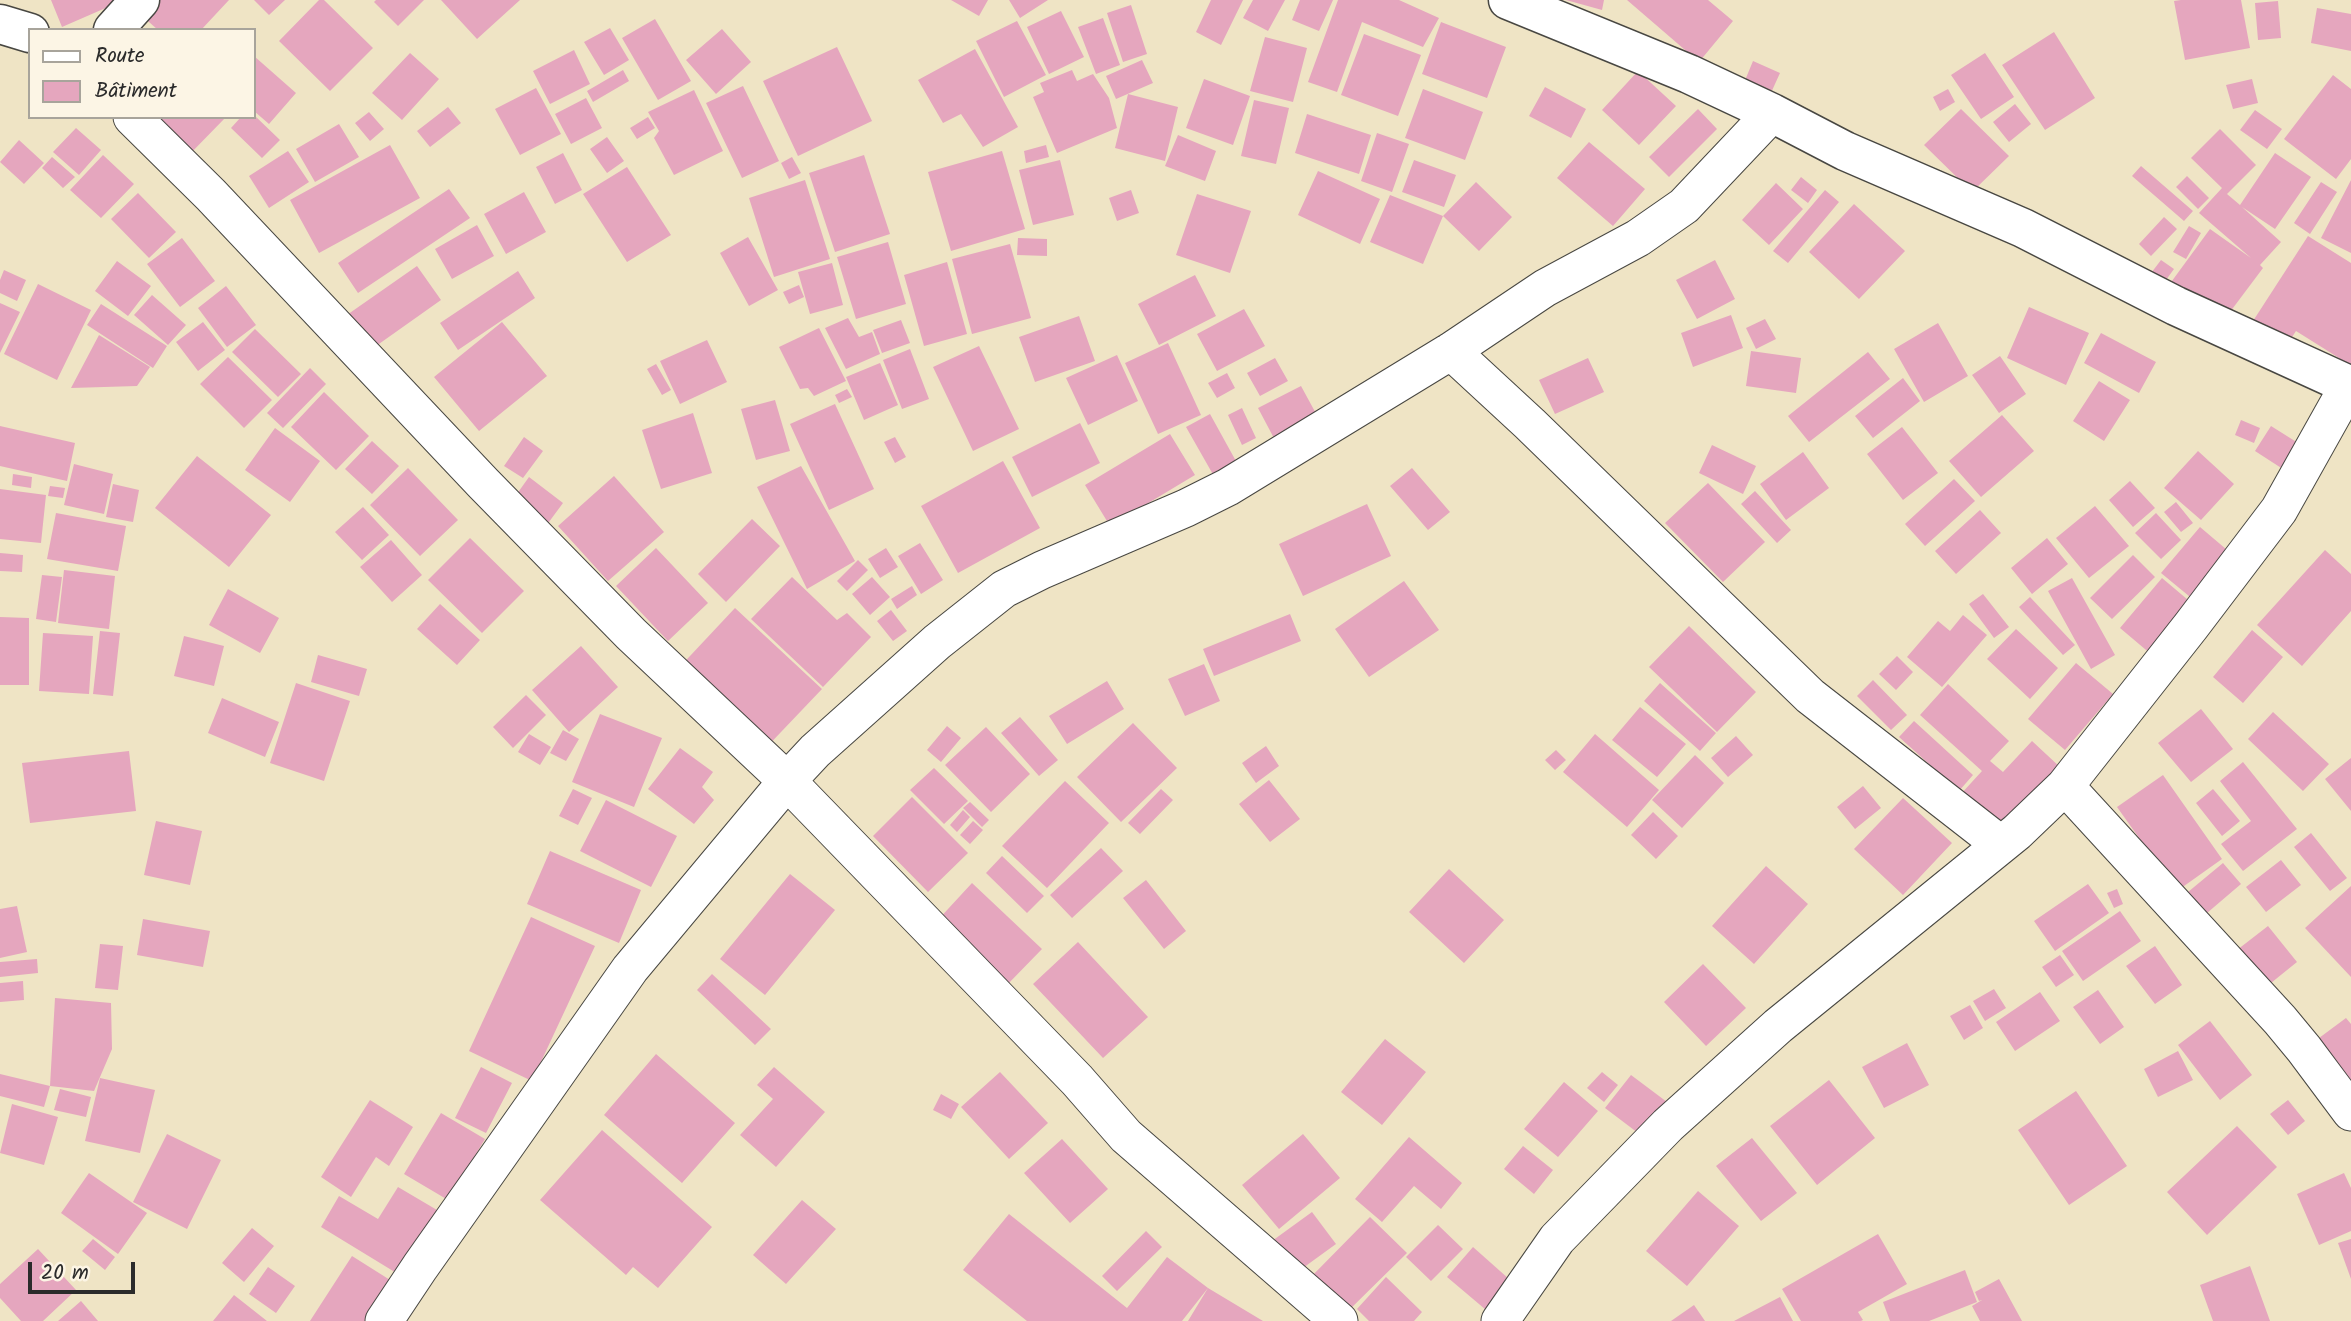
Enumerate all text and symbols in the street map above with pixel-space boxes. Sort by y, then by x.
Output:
legend [28,28,256,119]
text: Route [95,40,144,73]
text: Bâtiment [95,75,177,108]
scale bar [32,1248,138,1292]
text: 20 m [41,1257,89,1290]

